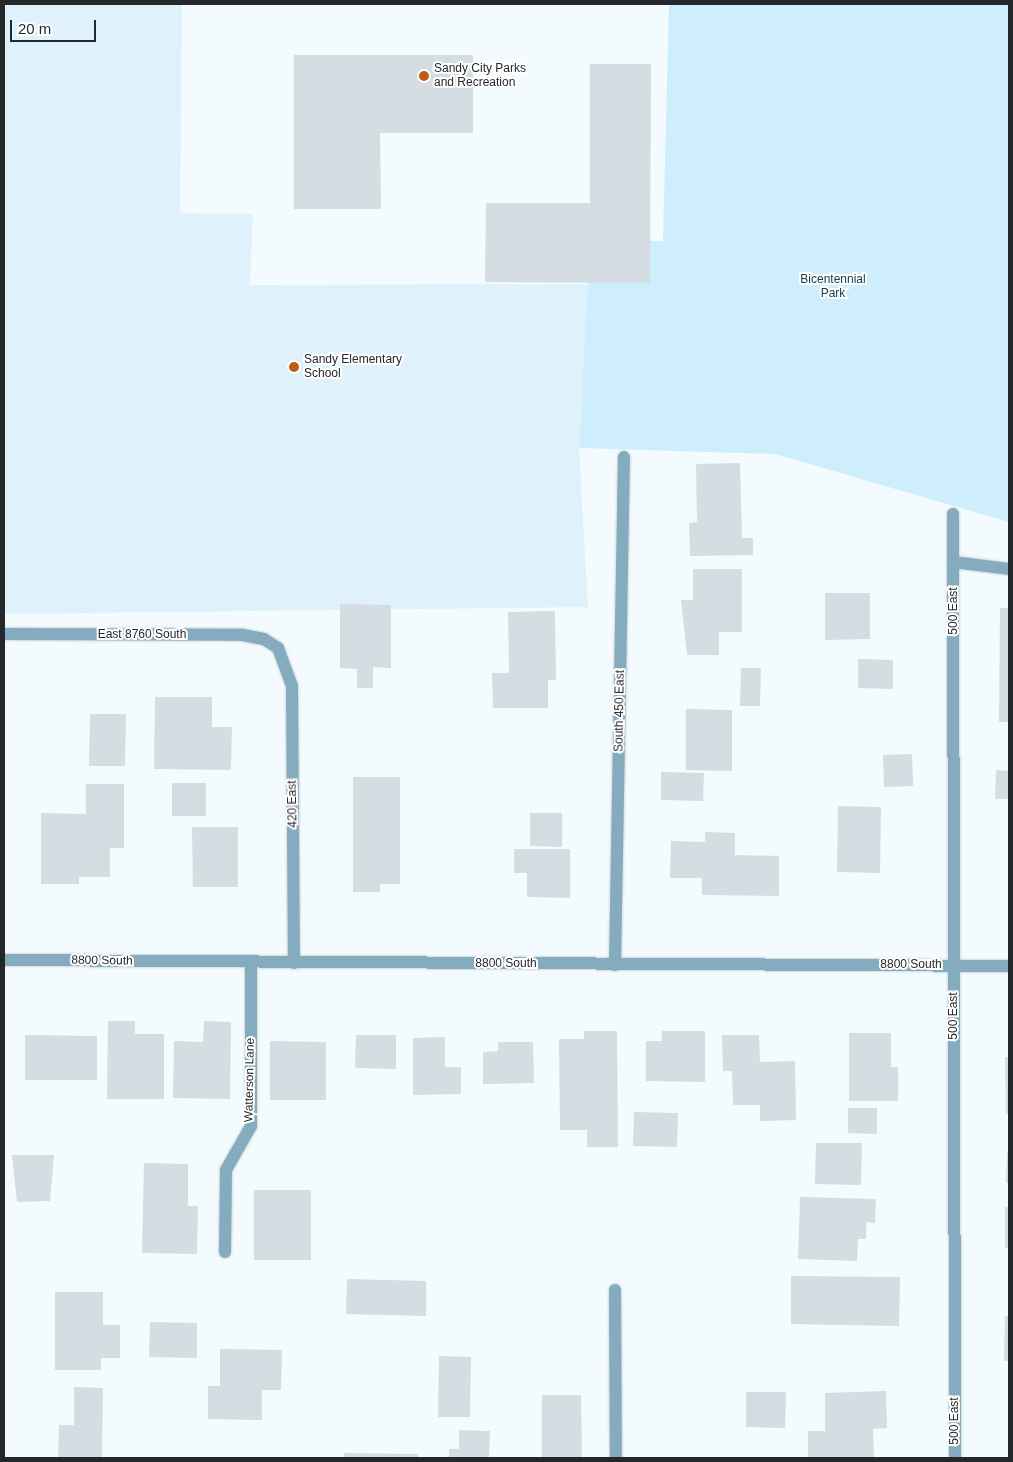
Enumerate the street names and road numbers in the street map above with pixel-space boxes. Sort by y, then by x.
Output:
street label: 500 East [947,587,961,635]
street label: East 8760 South [98,628,186,642]
street label: South 450 East [612,670,628,752]
street label: 420 East [285,780,301,828]
street label: 8800 South [71,953,133,969]
street label: 8800 South [475,957,537,971]
street label: 8800 South [880,958,942,972]
street label: 500 East [947,992,961,1040]
street label: Watterson Lane [242,1038,258,1122]
street label: 500 East [948,1397,962,1445]

